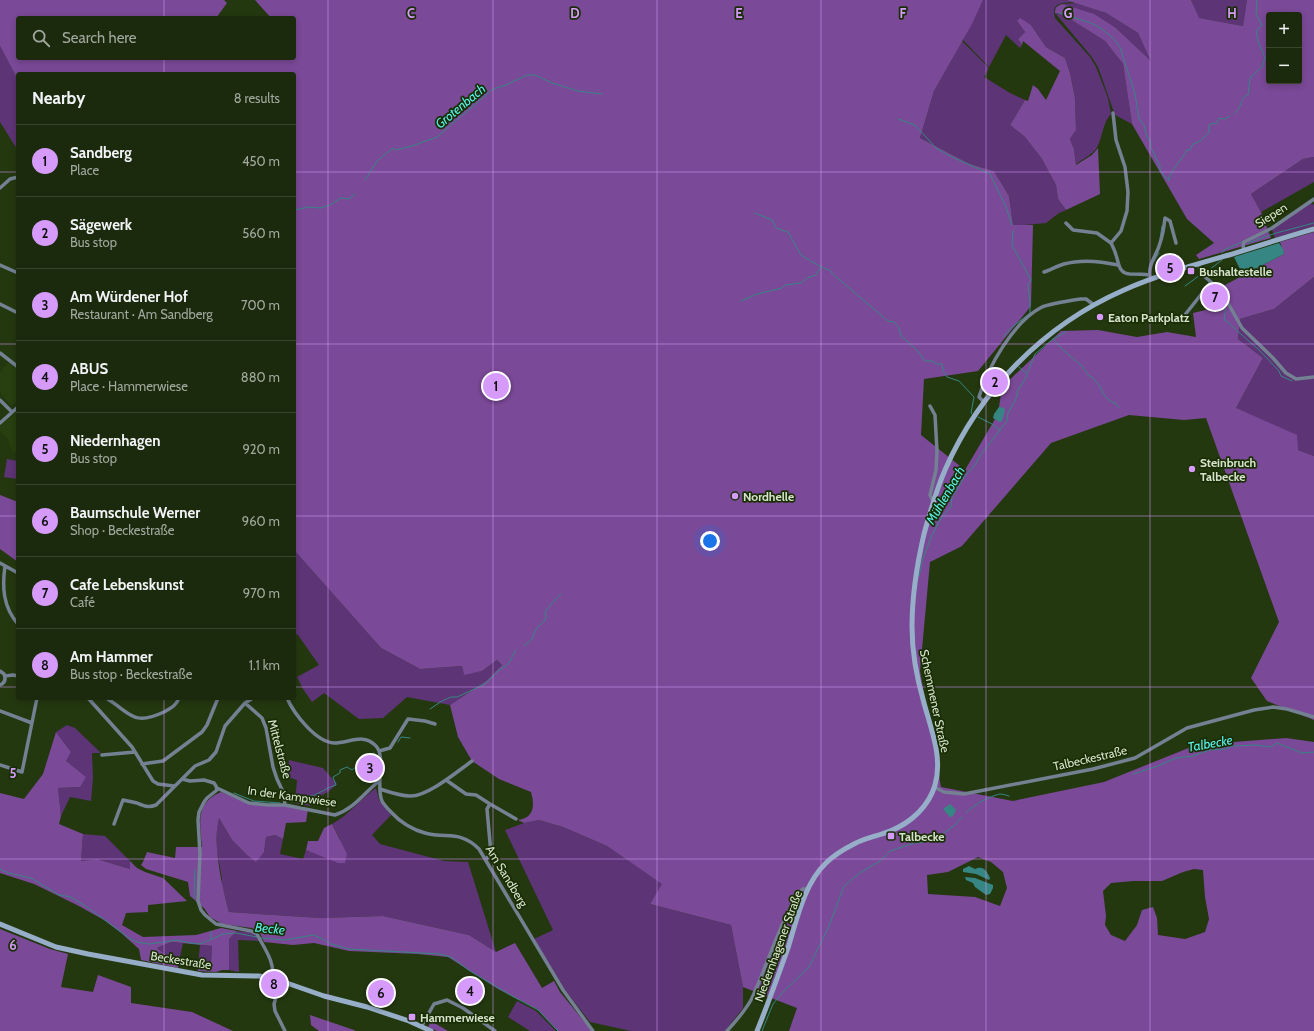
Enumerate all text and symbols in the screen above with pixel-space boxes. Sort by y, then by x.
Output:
text: C [407,5,415,21]
text: D [570,5,580,21]
text: E [735,5,743,21]
text: F [900,5,907,21]
text: G [1064,5,1073,21]
text: H [1227,5,1237,21]
map controls [1266,12,1302,84]
button: + [1266,12,1302,48]
search box [16,16,296,60]
icon: search [30,27,52,49]
text: Search here [62,29,137,47]
button: − [1266,48,1302,84]
water label: Grotenbach [432,80,488,132]
text: Nearby [32,88,85,108]
text: 8 results [234,90,280,106]
text: Sandberg [70,144,132,162]
text: 1 [43,153,47,169]
text: 450 m [242,153,280,169]
text: Place [70,162,99,178]
street label: Siepen [1252,199,1290,231]
text: Sägewerk [70,216,132,234]
text: 2 [42,225,48,241]
text: 560 m [242,225,280,241]
text: Bus stop [70,234,117,250]
pin: 5 [1157,253,1183,283]
place label: Bushaltestelle [1199,264,1272,279]
marker: Bushaltestelle [1186,266,1196,276]
pin: 7 [1202,282,1228,312]
text: Am Würdener Hof [70,288,188,306]
text: 3 [41,297,49,313]
text: 700 m [241,297,280,313]
text: Restaurant · Am Sandberg [70,306,213,322]
place label: Eaton Parkplatz [1108,310,1190,325]
marker: Eaton Parkplatz [1095,312,1105,322]
text: ABUS [70,360,108,378]
pin: 2 [982,367,1008,397]
text: 4 [41,369,49,385]
text: 880 m [241,369,280,385]
pin: 1 [483,371,509,401]
text: Place · Hammerwiese [70,378,188,394]
text: Niedernhagen [70,432,161,450]
text: 5 [42,441,48,457]
text: 920 m [242,441,280,457]
text: Bus stop [70,450,117,466]
place label: Steinbruch Talbecke [1200,455,1256,484]
water label: Mühlenbach [922,463,968,528]
marker: Steinbruch Talbecke [1187,464,1197,474]
place label: Nordhelle [743,489,794,504]
marker: Nordhelle [730,491,740,501]
text: Baumschule Werner [70,504,200,522]
text: 6 [41,513,49,529]
text: 960 m [242,513,280,529]
text: Shop · Beckestraße [70,522,175,538]
your location [700,531,720,551]
text: Cafe Lebenskunst [70,576,184,594]
text: 7 [42,585,48,601]
text: 970 m [243,585,280,601]
text: Café [70,594,95,610]
text: Am Hammer [70,648,153,666]
street label: Schemmener Straße [917,648,953,754]
text: 8 [41,657,49,673]
text: 1.1 km [249,657,280,673]
text: Bus stop · Beckestraße [70,666,193,682]
street label: Mittelstraße [265,718,295,780]
water label: Talbecke [1186,731,1234,755]
street label: Talbeckestraße [1052,742,1128,774]
pin: 3 [357,753,383,783]
text: 5 [10,765,17,781]
street label: In der Kampwiese [246,782,338,810]
place label: Talbecke [899,829,944,844]
marker: Talbecke [886,831,896,841]
street label: Am Sandberg [483,842,532,910]
street label: Niedernhagener Straße [751,888,805,1004]
water label: Becke [254,918,286,938]
text: 6 [9,937,17,953]
street label: Beckestraße [149,948,213,972]
pin: 8 [261,969,287,999]
pin: 4 [457,976,483,1006]
pin: 6 [368,978,394,1008]
place label: Hammerwiese [420,1010,495,1025]
marker: Hammerwiese [407,1012,417,1022]

